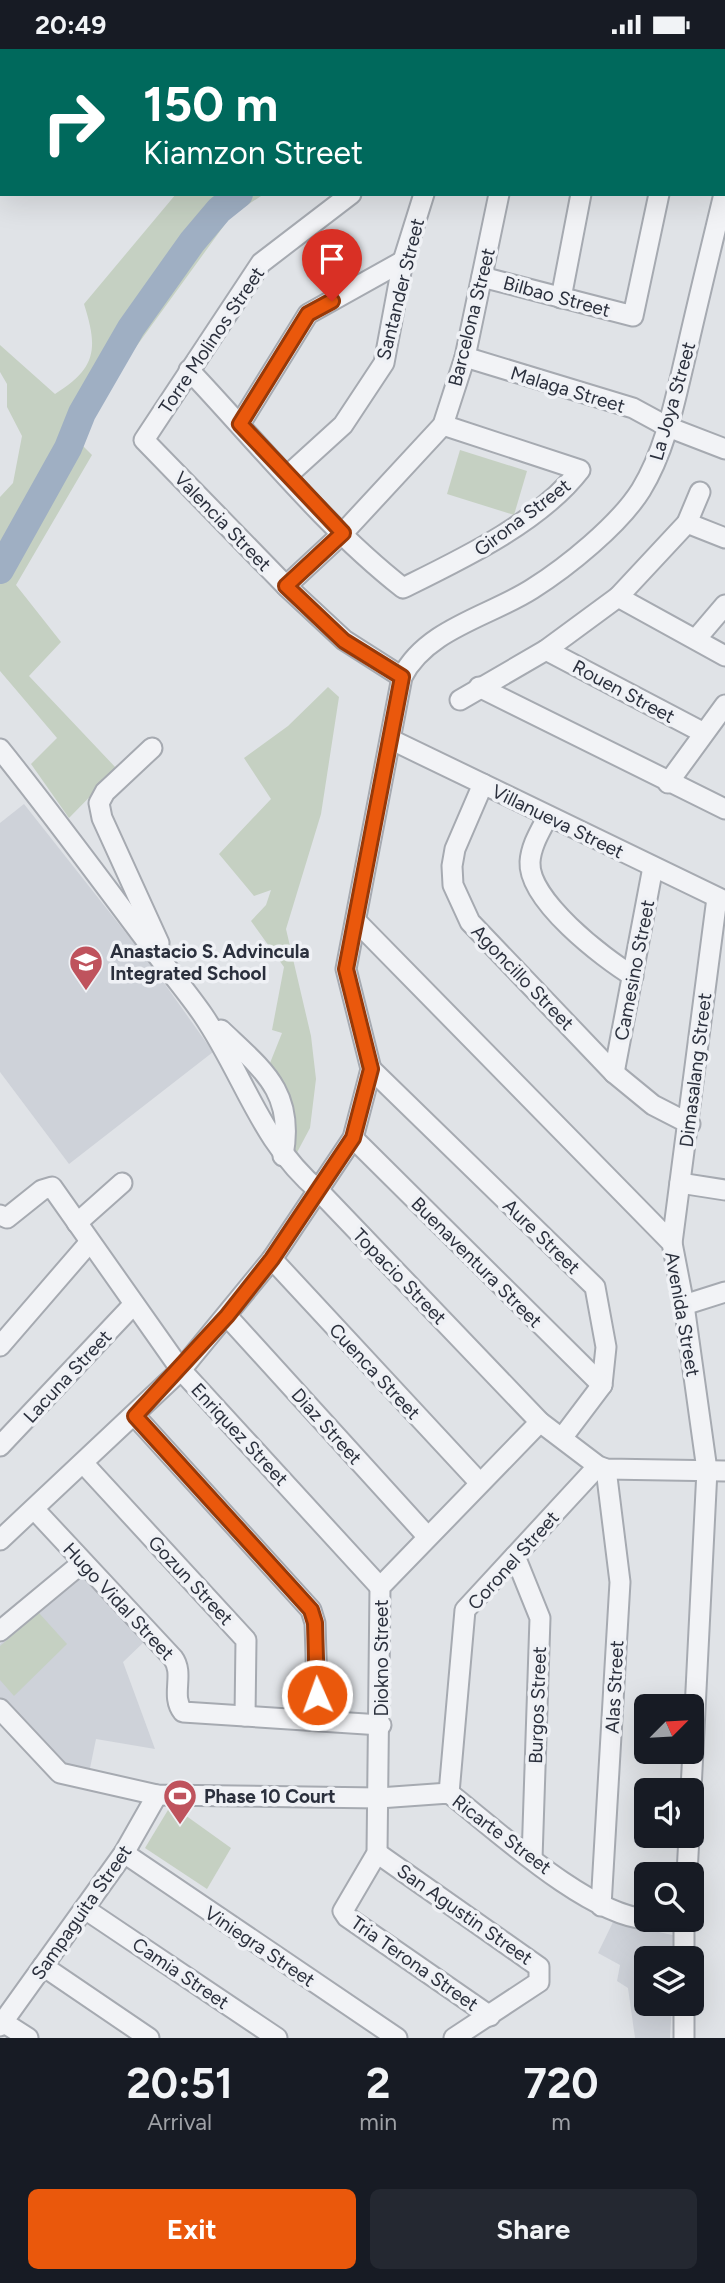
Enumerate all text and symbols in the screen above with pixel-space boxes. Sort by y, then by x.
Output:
text: 20:49 [35,9,106,41]
text: 150 m [143,74,278,133]
icon: right [28,77,119,168]
text: Kiamzon Street [143,134,363,172]
street label: Santander Street [372,216,429,362]
pin [302,229,362,301]
icon: arrive [313,240,351,278]
street label: Barcelona Street [443,246,500,389]
street label: Torre Molinos Street [154,262,269,418]
street label: Bilbao Street [501,271,613,322]
street label: La Joya Street [645,339,700,463]
street label: Malaga Street [508,361,628,418]
street label: Valencia Street [169,467,276,576]
street label: Girona Street [470,474,575,561]
street label: Rouen Street [569,655,679,728]
street label: Villanueva Street [488,780,628,863]
street label: Camesino Street [610,898,659,1042]
street label: Agoncillo Street [467,920,579,1035]
place label: Anastacio S. Advincula Integrated School [110,940,310,985]
school or university icon: Anastacio S. Advincula Integrated School [67,943,105,992]
street label: Dimasalang Street [675,992,716,1149]
street label: Buenaventura Street [407,1192,547,1332]
street label: Aure Street [498,1194,585,1279]
street label: Topacio Street [348,1223,451,1329]
street label: Avenida Street [660,1250,705,1378]
street label: Cuenca Street [324,1318,425,1424]
street label: Lacuna Street [18,1325,116,1428]
street label: Enriquez Street [186,1378,293,1490]
street label: Diaz Street [286,1384,367,1469]
street label: Coronel Street [463,1506,564,1615]
street label: Gozun Street [143,1531,238,1630]
street label: Hugo Vidal Street [58,1538,179,1665]
street label: Diokno Street [370,1599,393,1717]
street label: Alas Street [601,1640,628,1734]
street label: Burgos Street [524,1646,551,1764]
position arrow [280,1658,354,1732]
north arrow [634,1694,704,1764]
map controls [634,1694,704,2016]
sports icon: Phase 10 Court [161,1777,199,1826]
button: sound [634,1778,704,1848]
place label: Phase 10 Court [204,1785,336,1808]
street label: Ricarte Street [448,1790,556,1879]
street label: Sampaguita Street [26,1840,137,1984]
street label: San Agustin Street [393,1859,537,1970]
button: search [634,1862,704,1932]
street label: Viniegra Street [200,1901,319,1992]
street label: Tria Terona Street [347,1911,483,2016]
street label: Camia Street [128,1933,233,2014]
button: layers [634,1946,704,2016]
text: 20:51 [127,2058,233,2109]
text: 2 [366,2058,390,2109]
text: 720 [524,2058,598,2109]
text: Arrival [147,2108,212,2136]
text: min [359,2108,397,2136]
text: m [551,2108,571,2136]
button: Exit [28,2189,356,2269]
button: Share [370,2189,697,2269]

